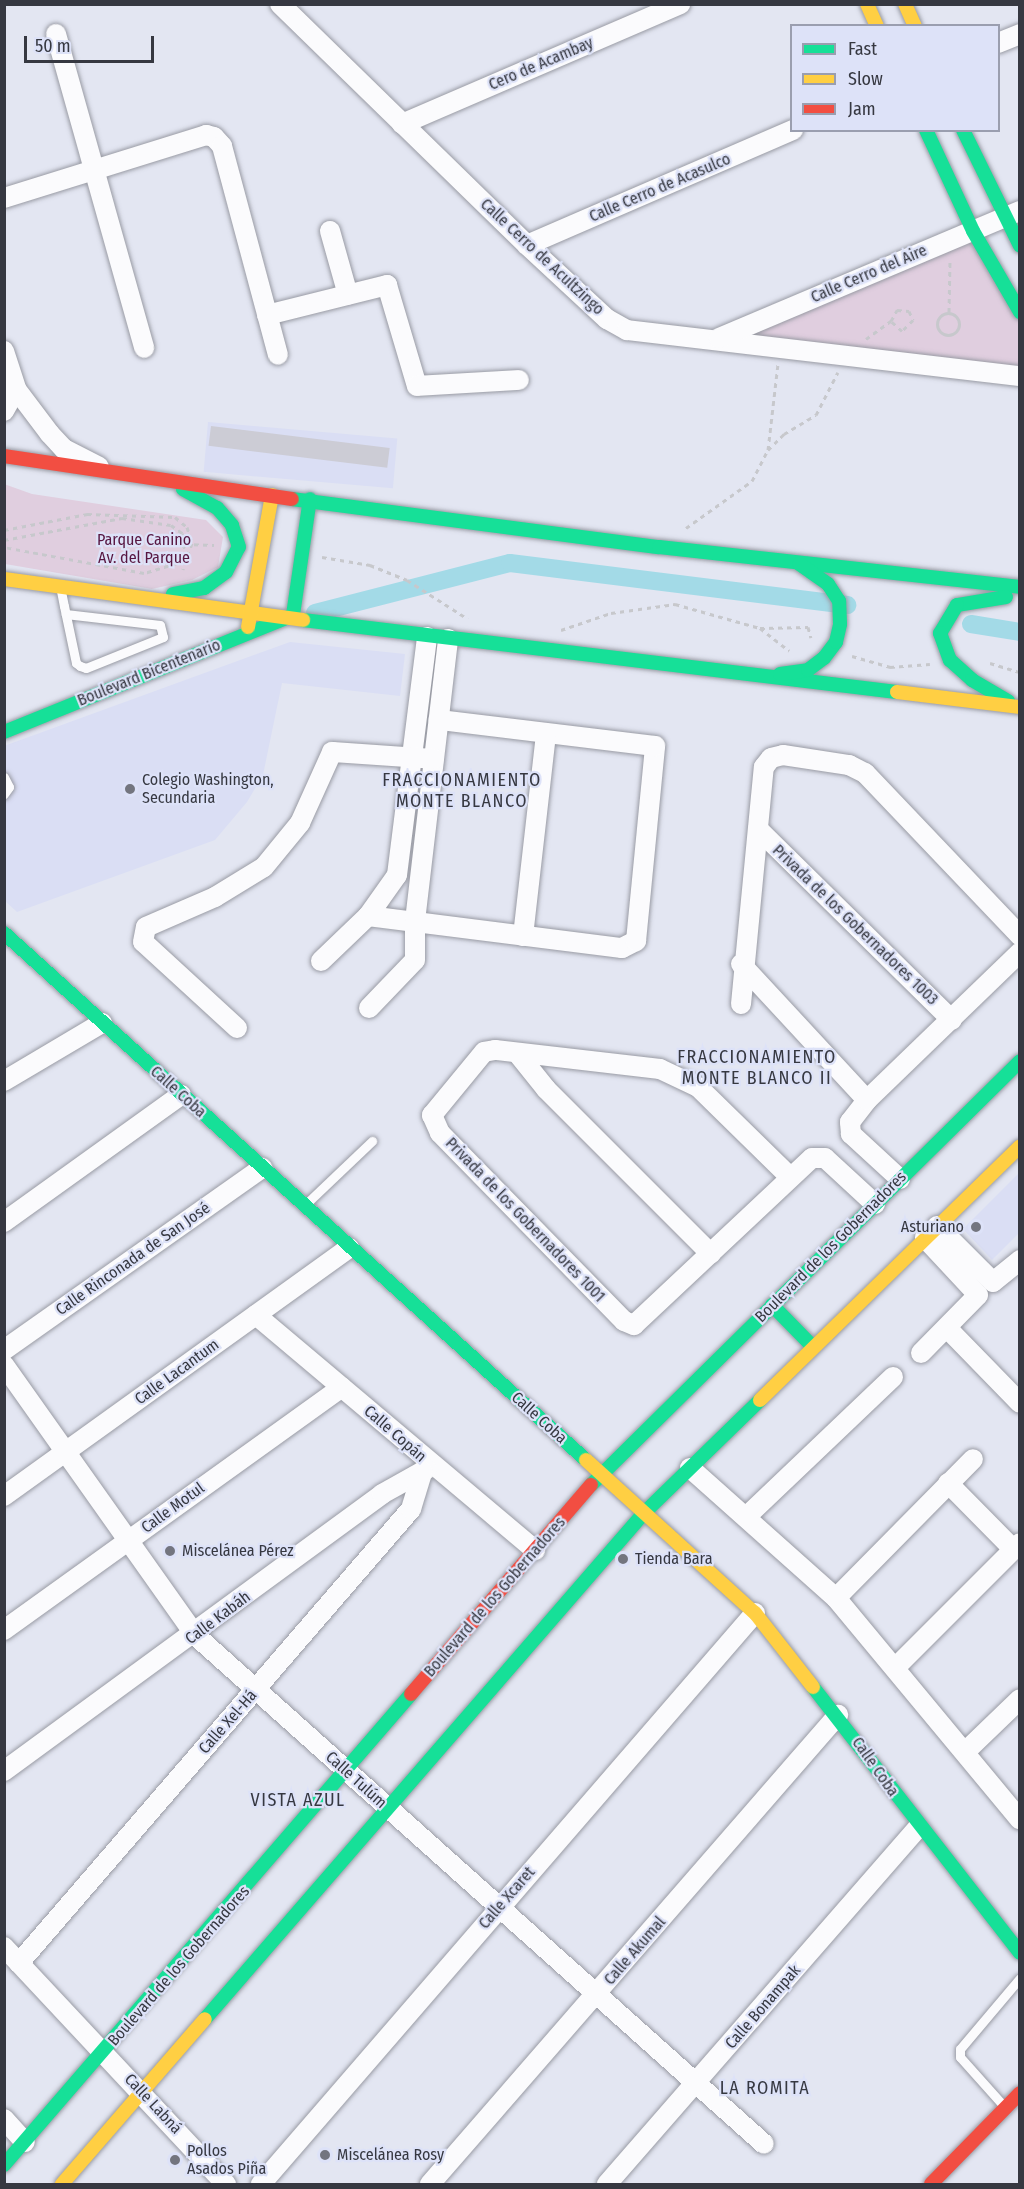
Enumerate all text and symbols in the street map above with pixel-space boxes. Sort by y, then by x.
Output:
scale bar [27,24,158,62]
legend [790,24,1000,132]
street label: Cero de Acambay [486,33,596,95]
text: 50 m [35,35,71,57]
text: Fast [848,38,877,60]
text: Slow [848,68,883,90]
text: Jam [848,98,876,120]
street label: Calle Cerro de Acasulco [586,150,734,226]
street label: Calle Cerro de Acultzingo [476,195,608,319]
street label: Calle Cerro del Aire [808,241,930,307]
park label: Parque Canino Av. del Parque [97,530,191,568]
street label: Boulevard Bicentenario [75,636,223,710]
place label: Colegio Washington, Secundaria [142,770,274,808]
district label: FRACCIONAMIENTO MONTE BLANCO [382,770,542,812]
marker: Colegio Washington, Secundaria [123,782,137,796]
street label: Privada de los Gobernadores 1003 [768,841,942,1009]
district label: FRACCIONAMIENTO MONTE BLANCO II [677,1047,837,1090]
street label: Calle Coba [146,1062,210,1122]
street label: Privada de los Gobernadores 1001 [441,1134,609,1306]
street label: Boulevard de los Gobernadores [751,1167,911,1327]
street label: Calle Rinconada de San José [52,1198,214,1320]
place label: Asturiano [901,1217,964,1237]
marker: Asturiano [969,1220,983,1234]
street label: Calle Lacantum [131,1335,223,1409]
street label: Calle Coba [507,1388,571,1448]
street label: Calle Copán [360,1402,430,1466]
street label: Calle Motul [138,1479,208,1537]
street label: Boulevard de los Gobernadores [420,1513,570,1681]
place label: Miscelánea Pérez [182,1541,294,1561]
marker: Miscelánea Pérez [163,1544,177,1558]
place label: Tienda Bara [635,1549,712,1569]
marker: Tienda Bara [616,1552,630,1566]
street label: Calle Kabáh [182,1587,254,1649]
street label: Calle Xel-Há [195,1686,261,1758]
street label: Calle Coba [848,1734,902,1800]
street label: Calle Tulúm [321,1748,391,1812]
district label: VISTA AZUL [251,1789,345,1811]
street label: Calle Xcaret [475,1863,539,1933]
street label: Boulevard de los Gobernadores [104,1882,254,2050]
street label: Calle Akumal [600,1913,670,1989]
street label: Calle Bonampak [721,1961,805,2053]
street label: Calle Labná [120,2070,186,2138]
district label: LA ROMITA [720,2077,810,2099]
place label: Pollos Asados Piña [187,2141,266,2179]
place label: Miscelánea Rosy [337,2145,444,2165]
marker: Miscelánea Rosy [318,2148,332,2162]
marker: Pollos Asados Piña [168,2153,182,2167]

